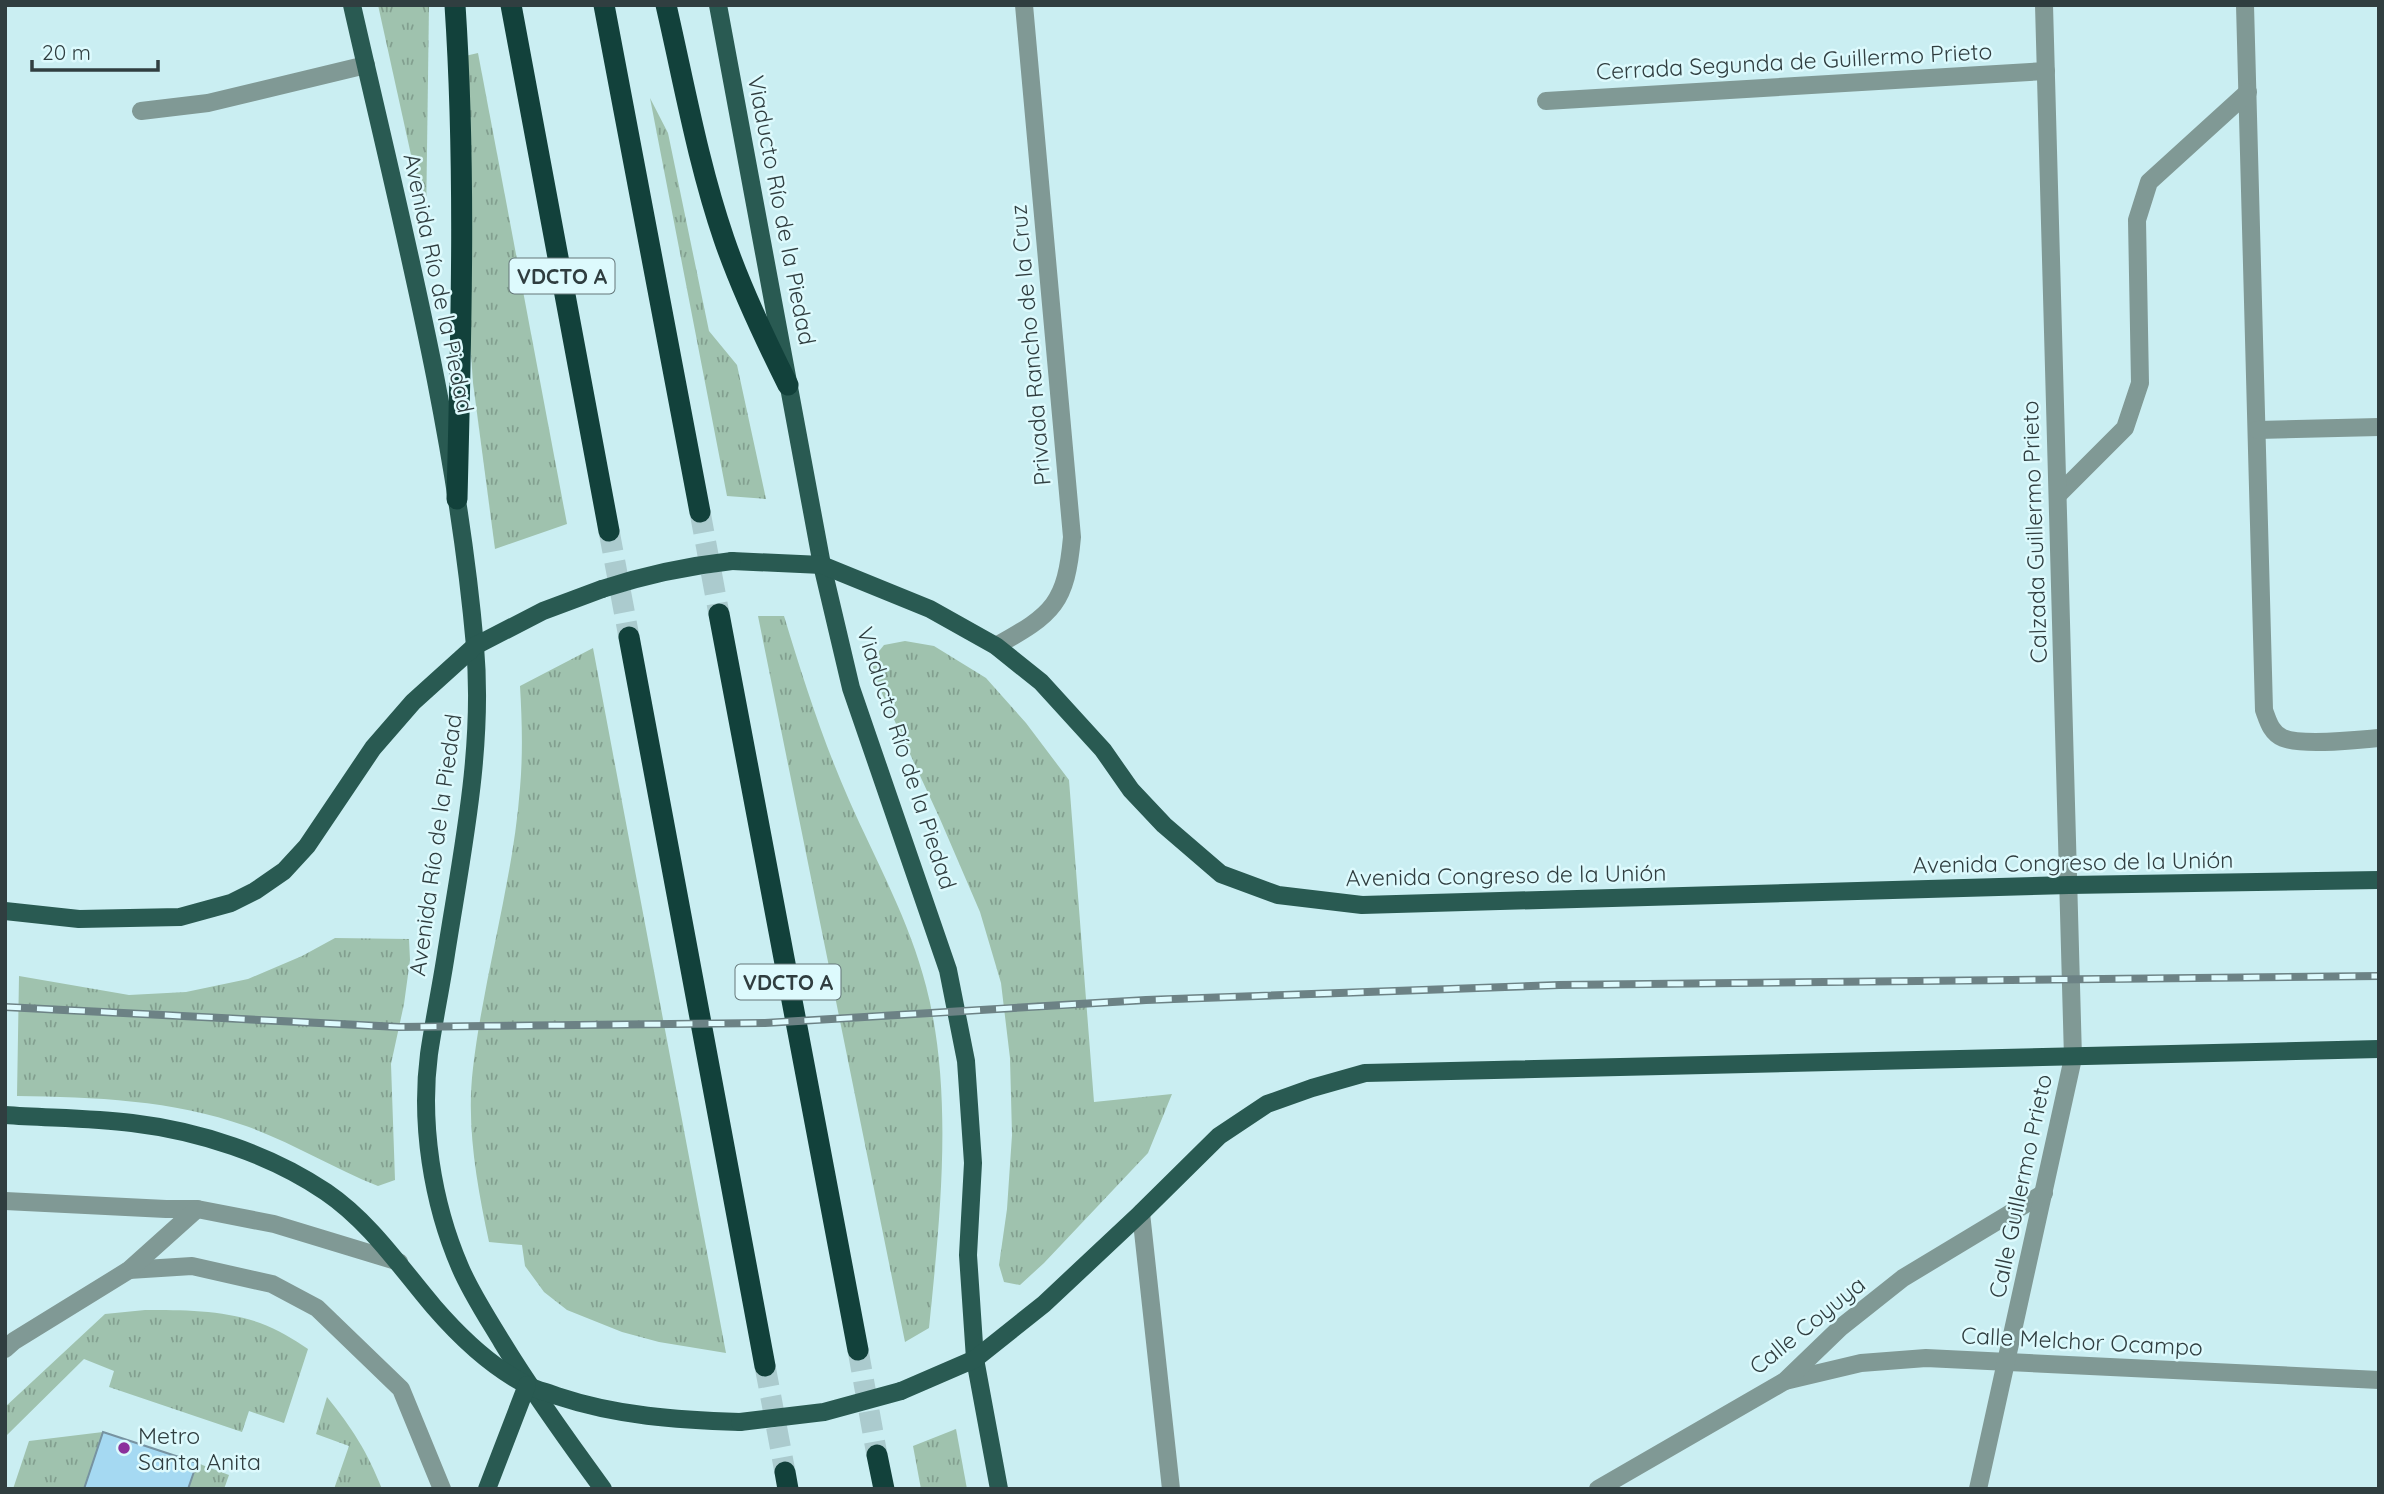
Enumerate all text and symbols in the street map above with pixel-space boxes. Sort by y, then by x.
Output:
scale bar [32,28,158,72]
street label: Cerrada Segunda de Guillermo Prieto [1595,36,1993,86]
text: 20 m [42,39,91,65]
street label: Viaducto Río de la Piedad [742,73,822,347]
street label: Avenida Río de la Piedad [397,151,481,415]
street label: Privada Rancho de la Cruz [1003,203,1057,487]
road number: VDCTO A [510,258,614,294]
street label: Calzada Guillermo Prieto [2015,400,2053,664]
street label: Viaducto Río de la Piedad [851,623,963,893]
street label: Avenida Río de la Piedad [402,712,468,978]
street label: Avenida Congreso de la Unión [1912,845,2234,879]
street label: Avenida Congreso de la Unión [1345,858,1667,892]
road number: VDCTO A [736,964,840,1000]
street label: Calle Guillermo Prieto [1982,1071,2058,1301]
street label: Calle Coyuya [1743,1269,1871,1381]
street label: Calle Melchor Ocampo [1960,1320,2204,1362]
place label: Metro Santa Anita [138,1421,261,1476]
marker: Metro Santa Anita [116,1440,132,1456]

